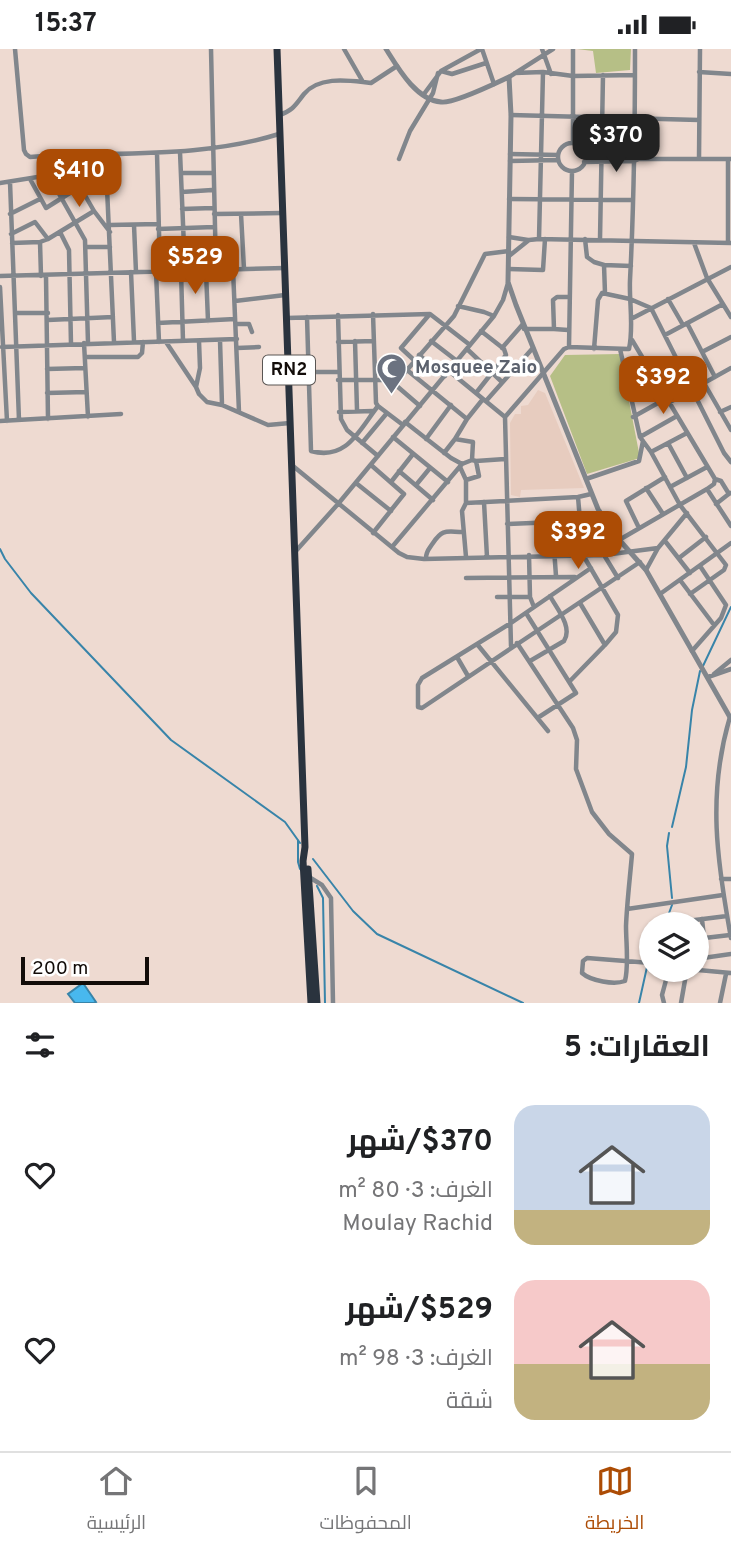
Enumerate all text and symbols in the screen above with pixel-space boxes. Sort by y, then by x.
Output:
text: 15:37 [35,8,97,41]
pin: $370 [575,115,657,174]
text: $370 [589,122,643,151]
pin: $410 [38,149,120,209]
text: $410 [53,157,105,186]
pin: $529 [154,237,236,296]
text: $529 [167,244,223,273]
mosque icon: Mosquee Zaio [375,351,409,395]
road number: RN2 [263,355,315,384]
place label: Mosquee Zaio [415,356,537,380]
pin: $392 [622,357,704,416]
text: $392 [635,364,691,393]
pin: $392 [537,511,619,571]
text: $392 [550,519,606,548]
map controls [639,912,709,982]
button: layers [639,912,709,982]
scale bar [21,954,149,986]
text: 200 m [32,957,88,981]
icon: filters [21,1026,59,1064]
text: العقارات: 5 [564,1030,710,1067]
text: $370/شهر [347,1124,493,1161]
icon: home [570,1133,654,1217]
icon: heart [21,1156,59,1194]
text: الغرف: 3 · 80 m² [338,1177,493,1206]
text: Moulay Rachid [342,1210,493,1239]
text: $529/شهر [345,1292,493,1329]
icon: home [570,1308,654,1392]
icon: heart [21,1331,59,1369]
text: الغرف: 3 · 98 m² [339,1345,493,1374]
text: شقة [446,1388,493,1417]
tab: الرئيسية [87,1462,146,1540]
tab: المحفوظات [319,1462,412,1540]
tab: الخريطة [585,1462,644,1540]

